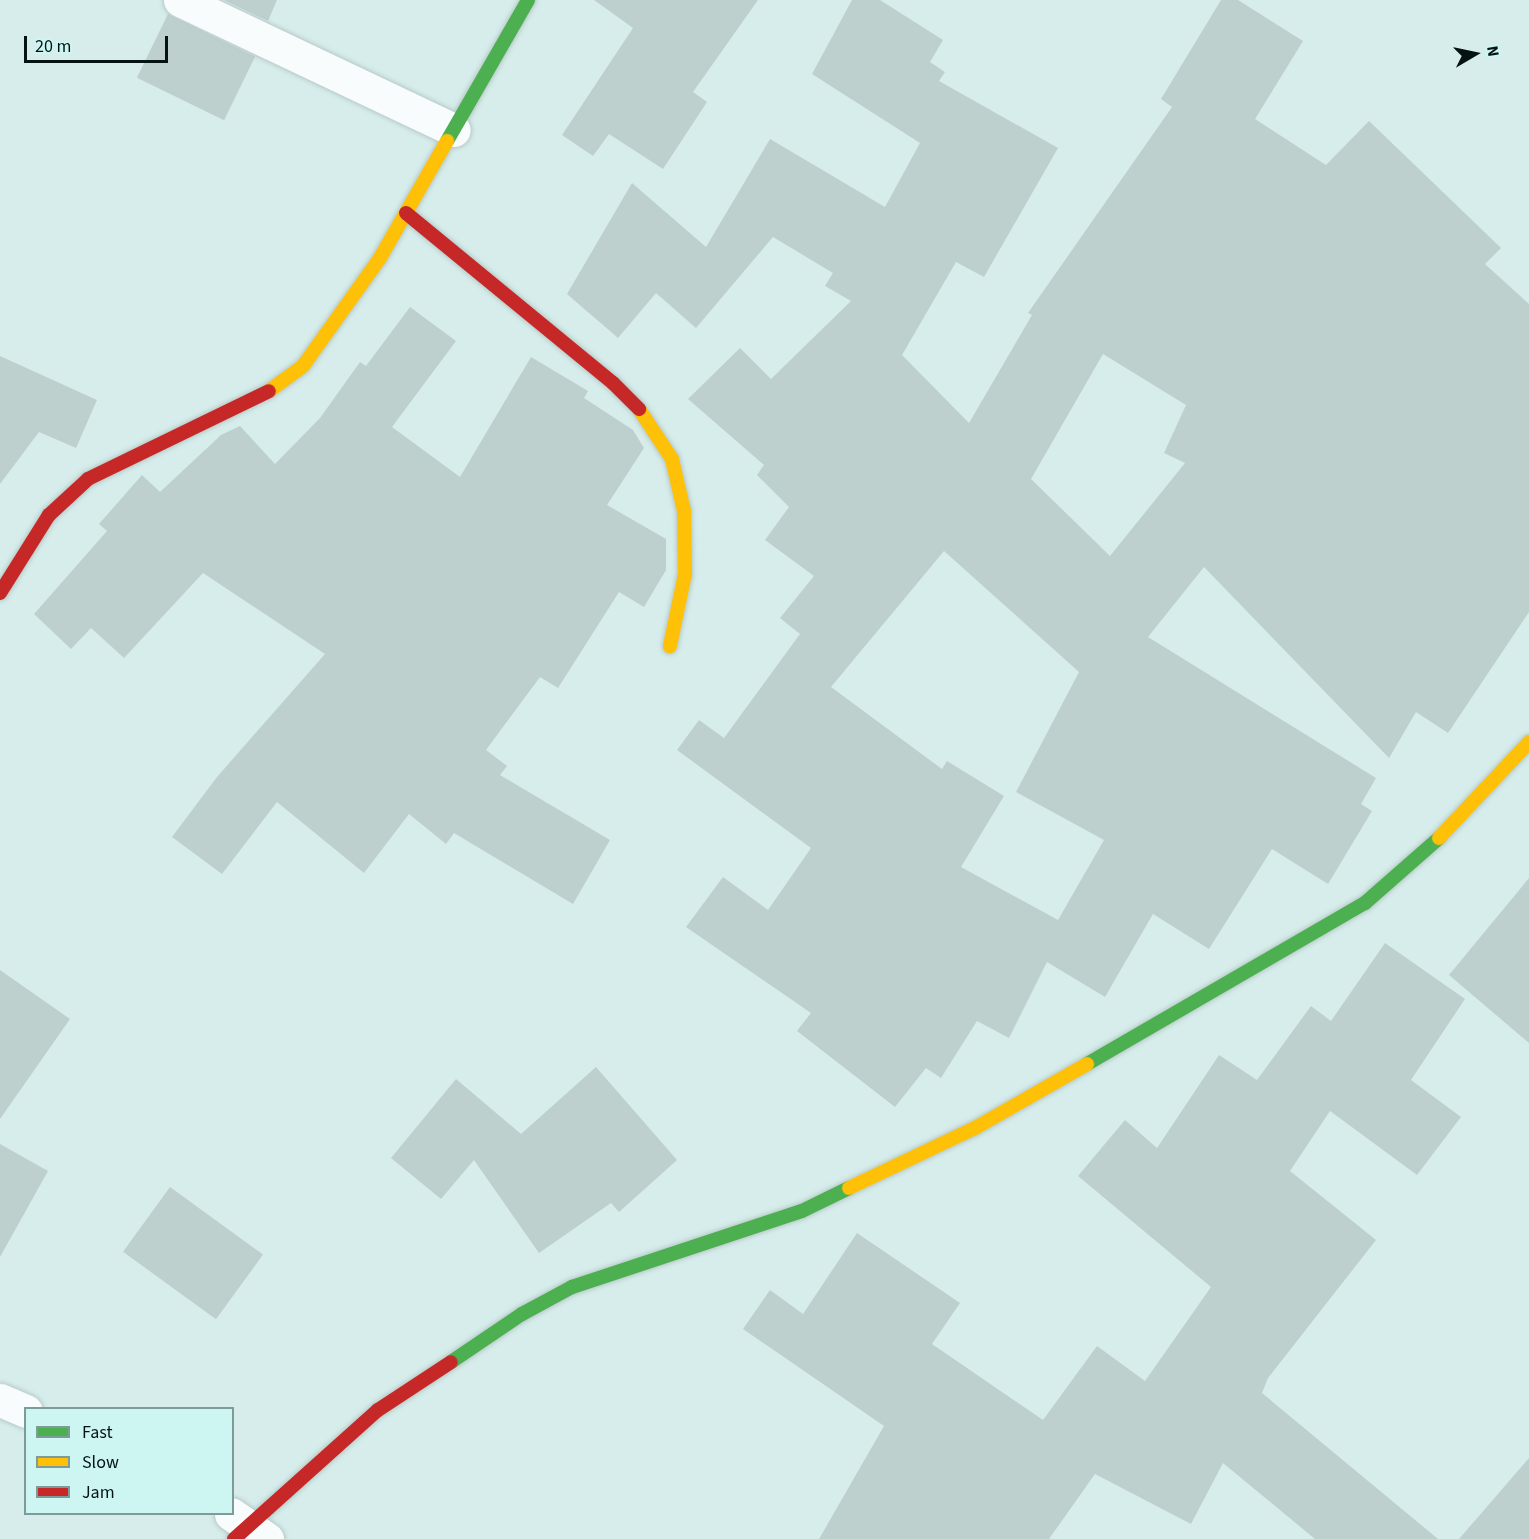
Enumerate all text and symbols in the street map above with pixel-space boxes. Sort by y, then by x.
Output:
scale bar [27,24,171,62]
north arrow [1445,24,1505,84]
text: 20 m [35,34,71,59]
text: N [1481,44,1504,58]
legend [24,1407,234,1515]
text: Fast [82,1420,113,1445]
text: Slow [82,1450,119,1475]
text: Jam [82,1480,115,1505]

